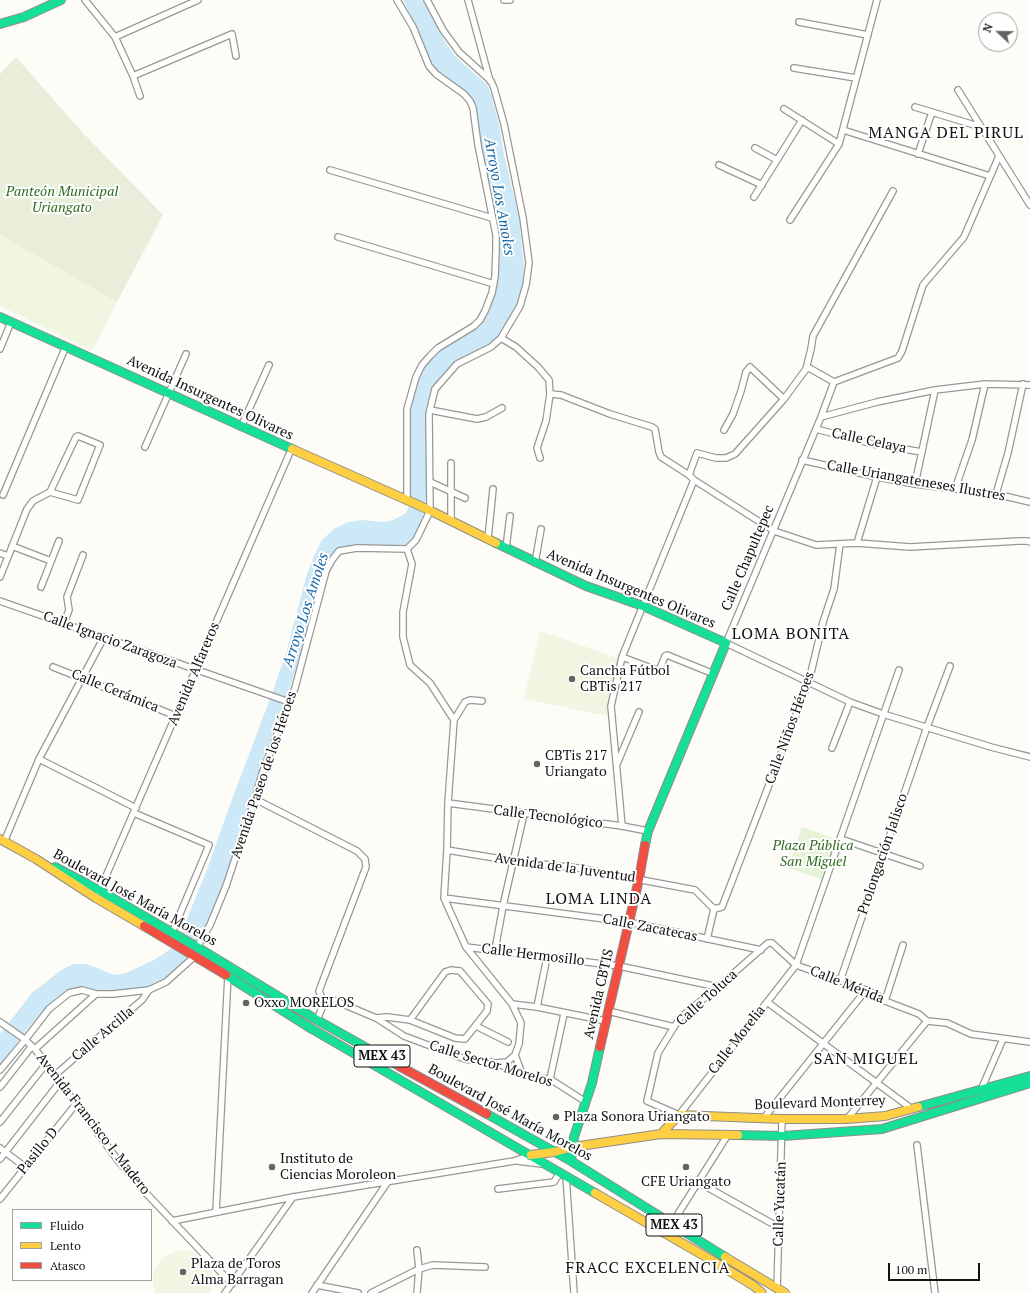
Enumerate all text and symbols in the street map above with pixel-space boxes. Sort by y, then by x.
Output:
north arrow [978,12,1018,52]
text: N [980,21,996,34]
district label: MANGA DEL PIRUL [868,123,1024,143]
water label: Arroyo Los Amoles [480,137,518,257]
park label: Panteón Municipal Uriangato [6,184,118,216]
street label: Avenida Insurgentes Olivares [124,352,296,444]
street label: Calle Celaya [830,425,908,457]
street label: Calle Uriangateneses Ilustres [825,457,1007,505]
street label: Calle Chapultepec [718,503,778,613]
street label: Avenida Insurgentes Olivares [544,546,718,632]
water label: Arroyo Los Amoles [279,550,333,670]
street label: Calle Ignacio Zaragoza [41,608,179,672]
street label: Avenida Alfareros [165,620,223,728]
district label: LOMA BONITA [732,624,850,644]
place label: Cancha Fútbol CBTis 217 [580,663,670,696]
street label: Calle Cerámica [69,666,161,716]
street label: Calle Niños Héroes [762,669,818,787]
marker: Cancha Fútbol CBTis 217 [567,674,577,684]
street label: Avenida Paseo de los Héroes [227,689,301,861]
place label: CBTis 217 Uriangato [545,748,607,780]
marker: CBTis 217 Uriangato [532,759,542,769]
street label: Prolongación Jalisco [854,791,912,917]
street label: Calle Tecnológico [492,802,604,832]
park label: Plaza Pública San Miguel [773,838,853,870]
street label: Boulevard José María Morelos [50,846,220,950]
street label: Avenida de la Juventud [493,850,637,886]
district label: LOMA LINDA [546,889,652,909]
street label: Calle Zacatecas [601,911,699,945]
street label: Calle Hermosillo [480,940,586,970]
street label: Avenida CBTIS [580,947,618,1041]
street label: Calle Mérida [807,962,887,1008]
street label: Calle Toluca [673,966,741,1030]
place label: Oxxo MORELOS [254,995,354,1011]
marker: Oxxo MORELOS [241,998,251,1008]
street label: Calle Morelia [705,1002,769,1078]
street label: Calle Arcilla [68,1003,138,1065]
street label: Calle Sector Morelos [427,1037,555,1091]
road number: MEX 43 [354,1045,410,1067]
district label: SAN MIGUEL [814,1049,918,1069]
street label: Avenida Francisco I. Madero [32,1050,154,1198]
street label: Boulevard José María Morelos [425,1061,595,1165]
street label: Boulevard Monterrey [754,1092,886,1114]
place label: Plaza Sonora Uriangato [564,1109,710,1125]
marker: Plaza Sonora Uriangato [551,1112,561,1122]
street label: Pasillo D [14,1124,62,1178]
place label: Instituto de Ciencias Moroleon [280,1151,396,1184]
street label: Calle Yucatán [770,1161,790,1247]
marker: Instituto de Ciencias Moroleon [267,1162,277,1172]
marker: CFE Uriangato [681,1162,691,1172]
place label: CFE Uriangato [641,1174,731,1190]
legend [12,1209,152,1281]
road number: MEX 43 [646,1214,702,1236]
text: Fluido [50,1218,84,1233]
text: Lento [50,1238,81,1253]
scale bar [890,1255,982,1281]
place label: Plaza de Toros Alma Barragan [191,1256,284,1288]
text: Atasco [50,1258,85,1273]
district label: FRACC EXCELENCIA [566,1258,730,1278]
text: 100 m [895,1262,927,1277]
marker: Plaza de Toros Alma Barragan [178,1267,188,1277]

